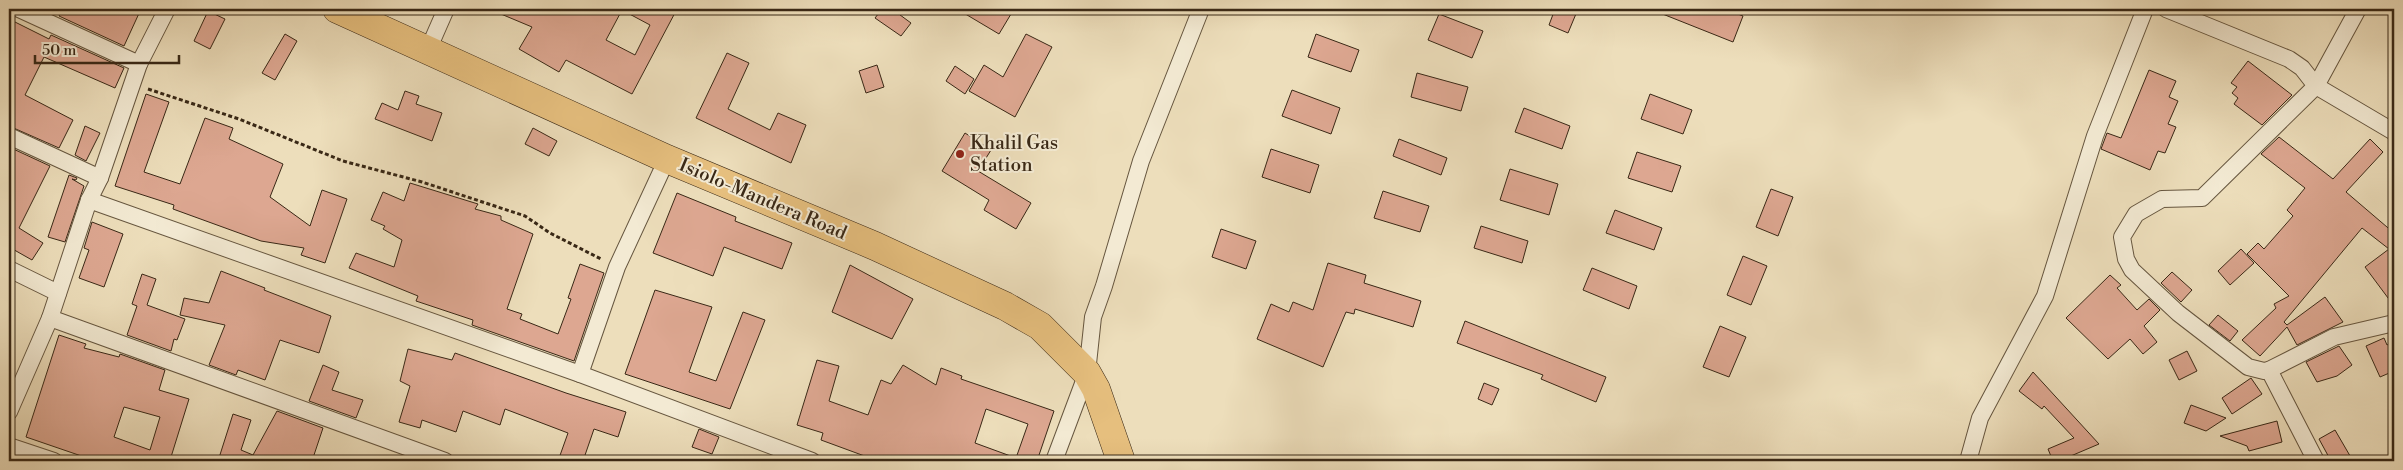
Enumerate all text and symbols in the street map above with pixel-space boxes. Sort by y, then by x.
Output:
scale bar [35,32,179,64]
text: 50 m [42,41,76,60]
place label: Khalil Gas Station [970,131,1058,177]
marker: Khalil Gas Station [954,148,966,160]
street label: Isiolo-Mandera Road [675,153,851,245]

